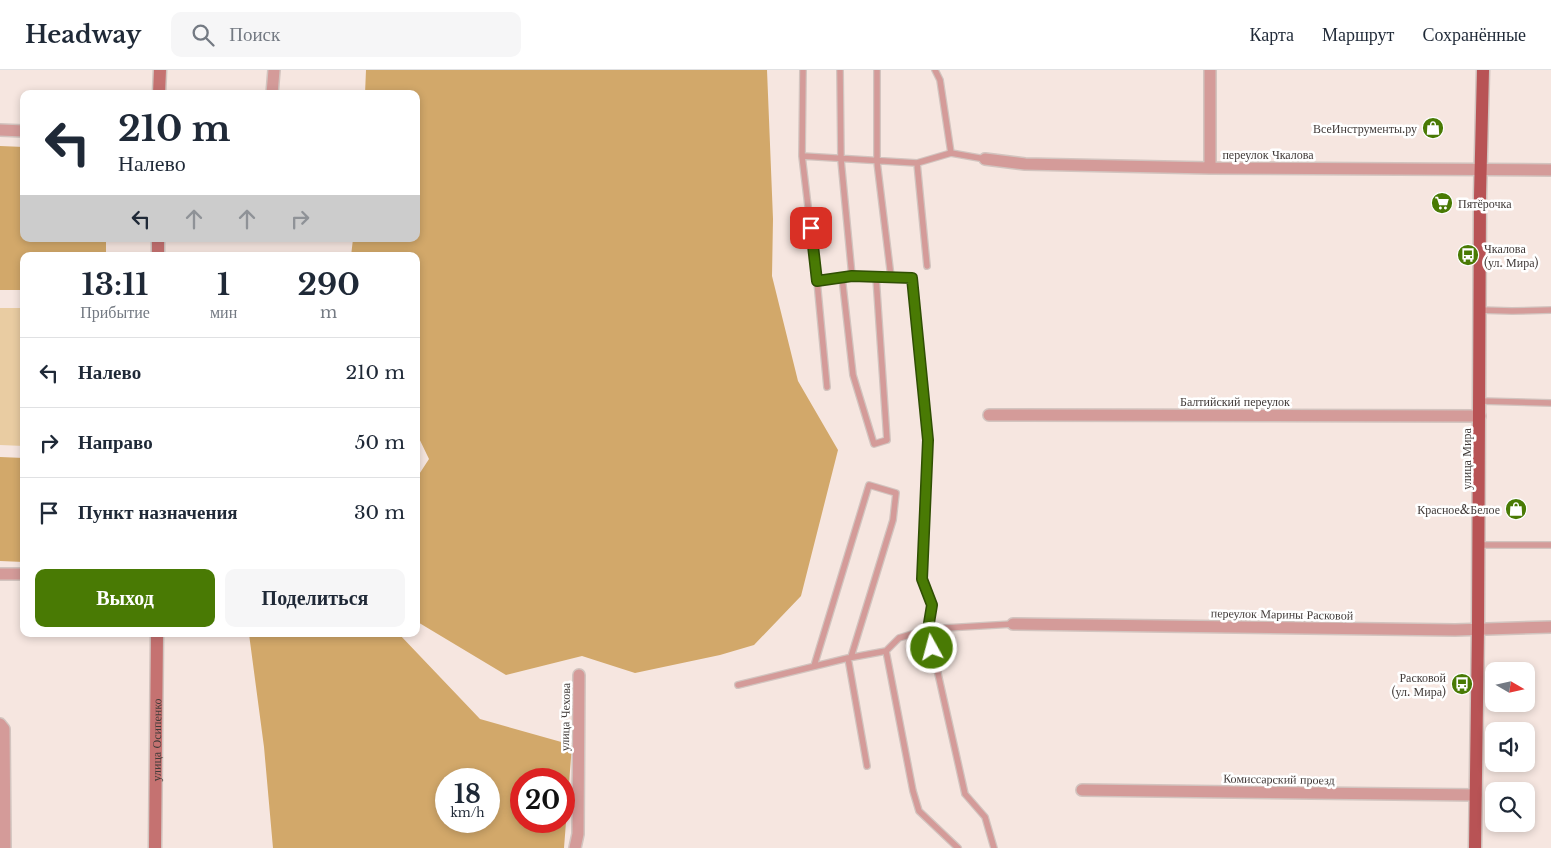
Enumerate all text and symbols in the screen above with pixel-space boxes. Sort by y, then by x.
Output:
search box [171,12,521,57]
text: Headway [25,20,141,49]
icon: search [189,21,217,49]
text: Поиск [229,23,280,46]
text: Карта [1249,24,1294,46]
text: Маршрут [1322,24,1394,46]
text: Сохранённые [1422,24,1526,46]
text: 210 m [118,107,231,150]
icon: left [35,110,100,175]
shop icon: ВсеИнструменты.ру [1421,116,1445,140]
place label: ВсеИнструменты.ру [1313,121,1417,136]
street label: переулок Чкалова [1222,147,1314,162]
text: Налево [118,150,186,177]
supermarket icon: Пятёрочка [1430,191,1454,215]
place label: Пятёрочка [1458,196,1512,211]
icon: left [127,205,155,233]
icon: ahead [180,205,208,233]
icon: ahead [233,205,261,233]
icon: right [286,205,314,233]
pin [790,207,832,249]
icon: arrive [797,214,825,242]
place label: Чкалова (ул. Мира) [1484,241,1538,270]
bus stop icon: Чкалова (ул. Мира) [1456,243,1480,267]
text: 13:11 [82,266,148,303]
text: 1 [217,266,230,303]
text: 290 [297,266,360,303]
text: Прибытие [80,302,150,322]
text: мин [210,302,237,322]
text: m [320,302,337,322]
icon: left [35,359,63,387]
text: Налево [78,361,141,384]
text: 210 m [345,361,405,384]
street label: Балтийский переулок [1180,394,1290,409]
street label: улица Мира [1459,428,1474,490]
icon: right [35,429,63,457]
text: Направо [78,431,153,454]
text: 50 m [355,431,405,454]
shop icon: Красное&Белое [1504,497,1528,521]
icon: arrive [35,499,63,527]
text: Пункт назначения [78,501,238,524]
text: 30 m [354,501,405,524]
place label: Красное&Белое [1417,502,1500,517]
button: Выход [35,569,215,627]
button: Поделиться [225,569,405,627]
street label: переулок Марины Расковой [1211,605,1354,623]
position arrow [905,621,957,673]
north arrow [1485,662,1535,712]
map controls [1485,662,1535,832]
place label: Расковой (ул. Мира) [1392,670,1447,699]
bus stop icon: Расковой (ул. Мира) [1450,672,1474,696]
street label: улица Чехова [557,682,573,751]
street label: улица Осипенко [148,698,164,782]
button: sound [1485,722,1535,772]
speed limit sign: 20 [510,768,575,833]
street label: Комиссарский проезд [1223,771,1335,787]
text: 18 [454,779,481,810]
button: search [1485,782,1535,832]
text: km/h [450,805,485,820]

